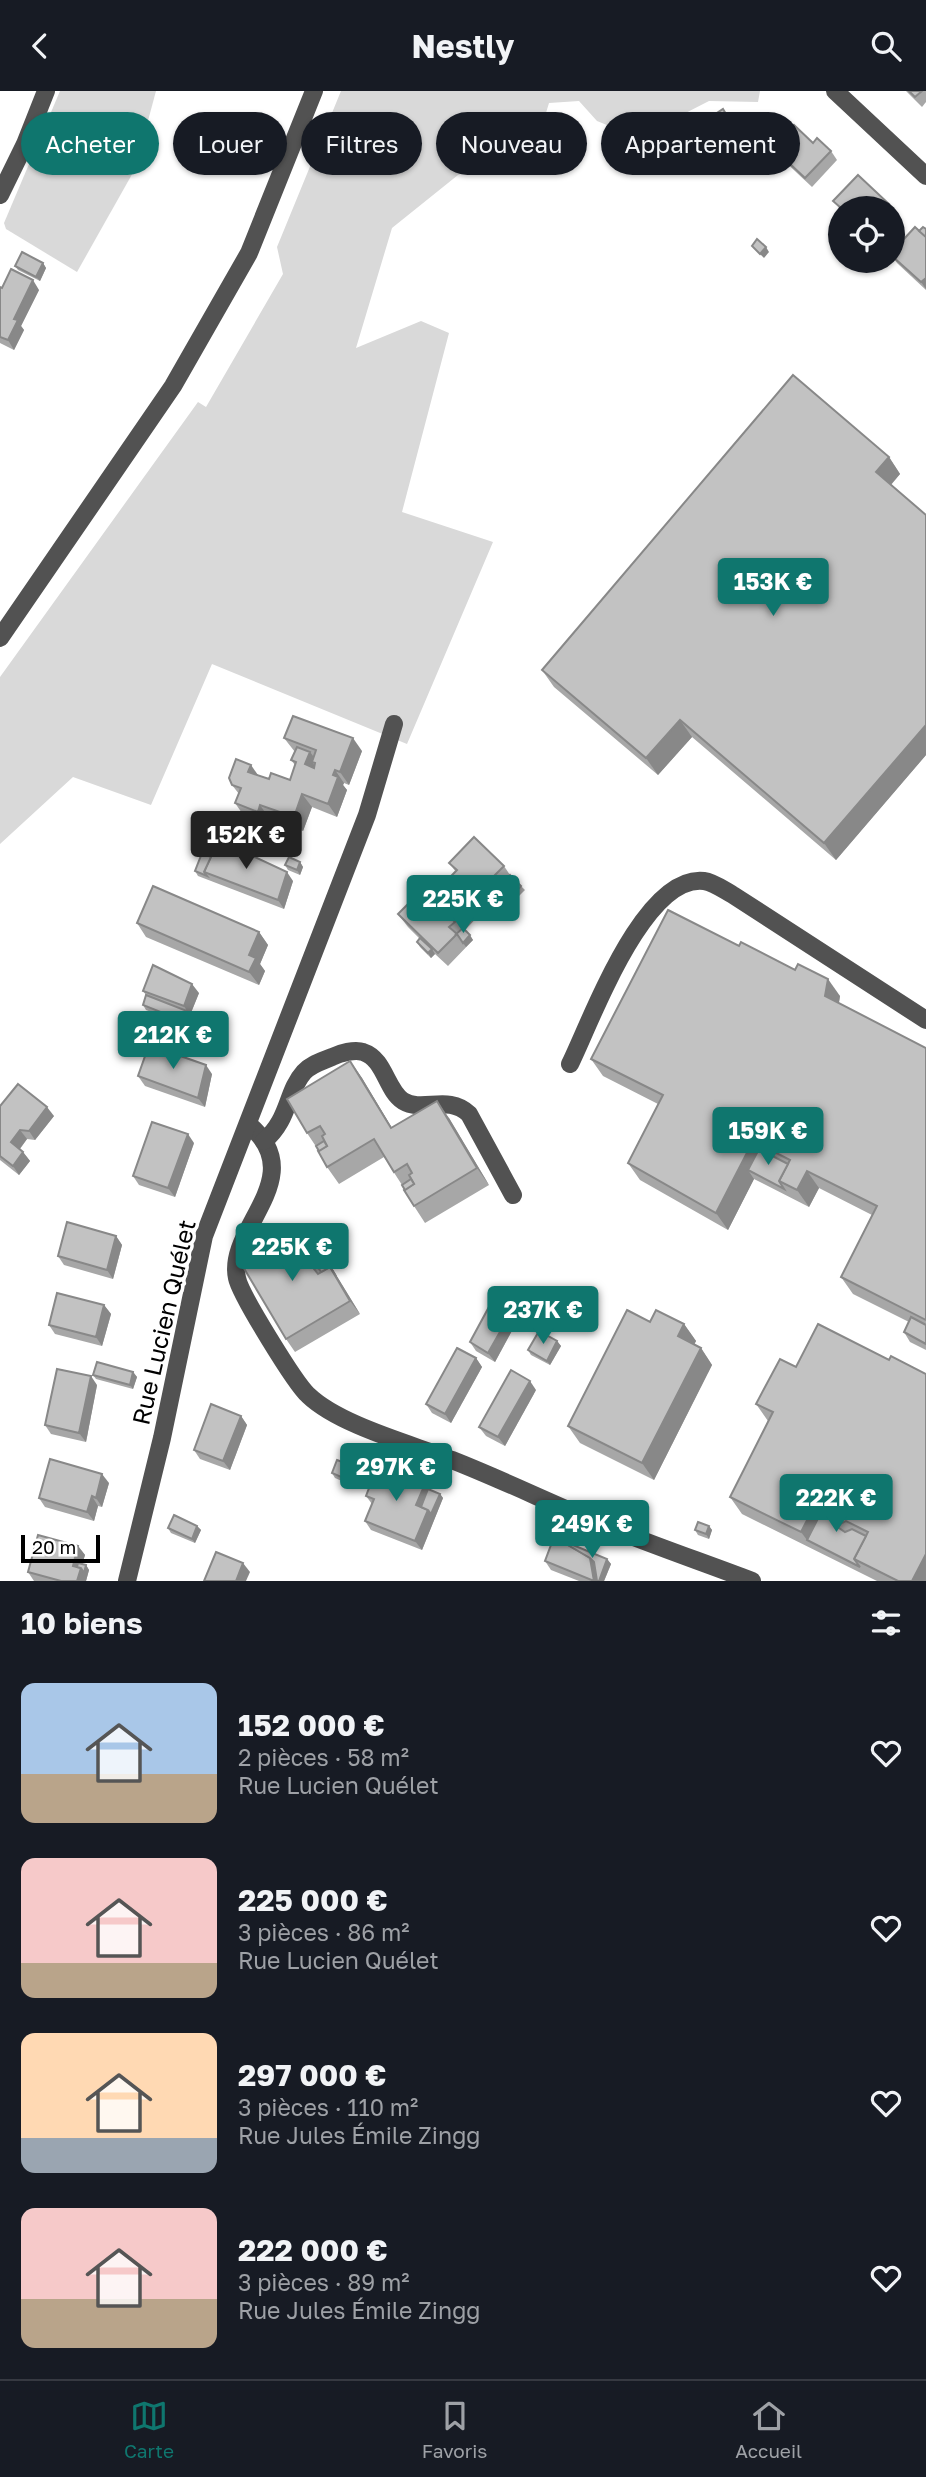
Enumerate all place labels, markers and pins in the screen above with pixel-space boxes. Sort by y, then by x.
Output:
pin: 153K € [716,559,830,618]
pin: 152K € [189,811,303,871]
pin: 225K € [406,875,520,935]
pin: 212K € [116,1011,230,1071]
pin: 159K € [711,1107,825,1167]
pin: 225K € [235,1223,349,1283]
pin: 237K € [486,1287,600,1346]
pin: 297K € [339,1443,453,1503]
pin: 222K € [779,1475,893,1534]
pin: 249K € [535,1501,649,1560]

